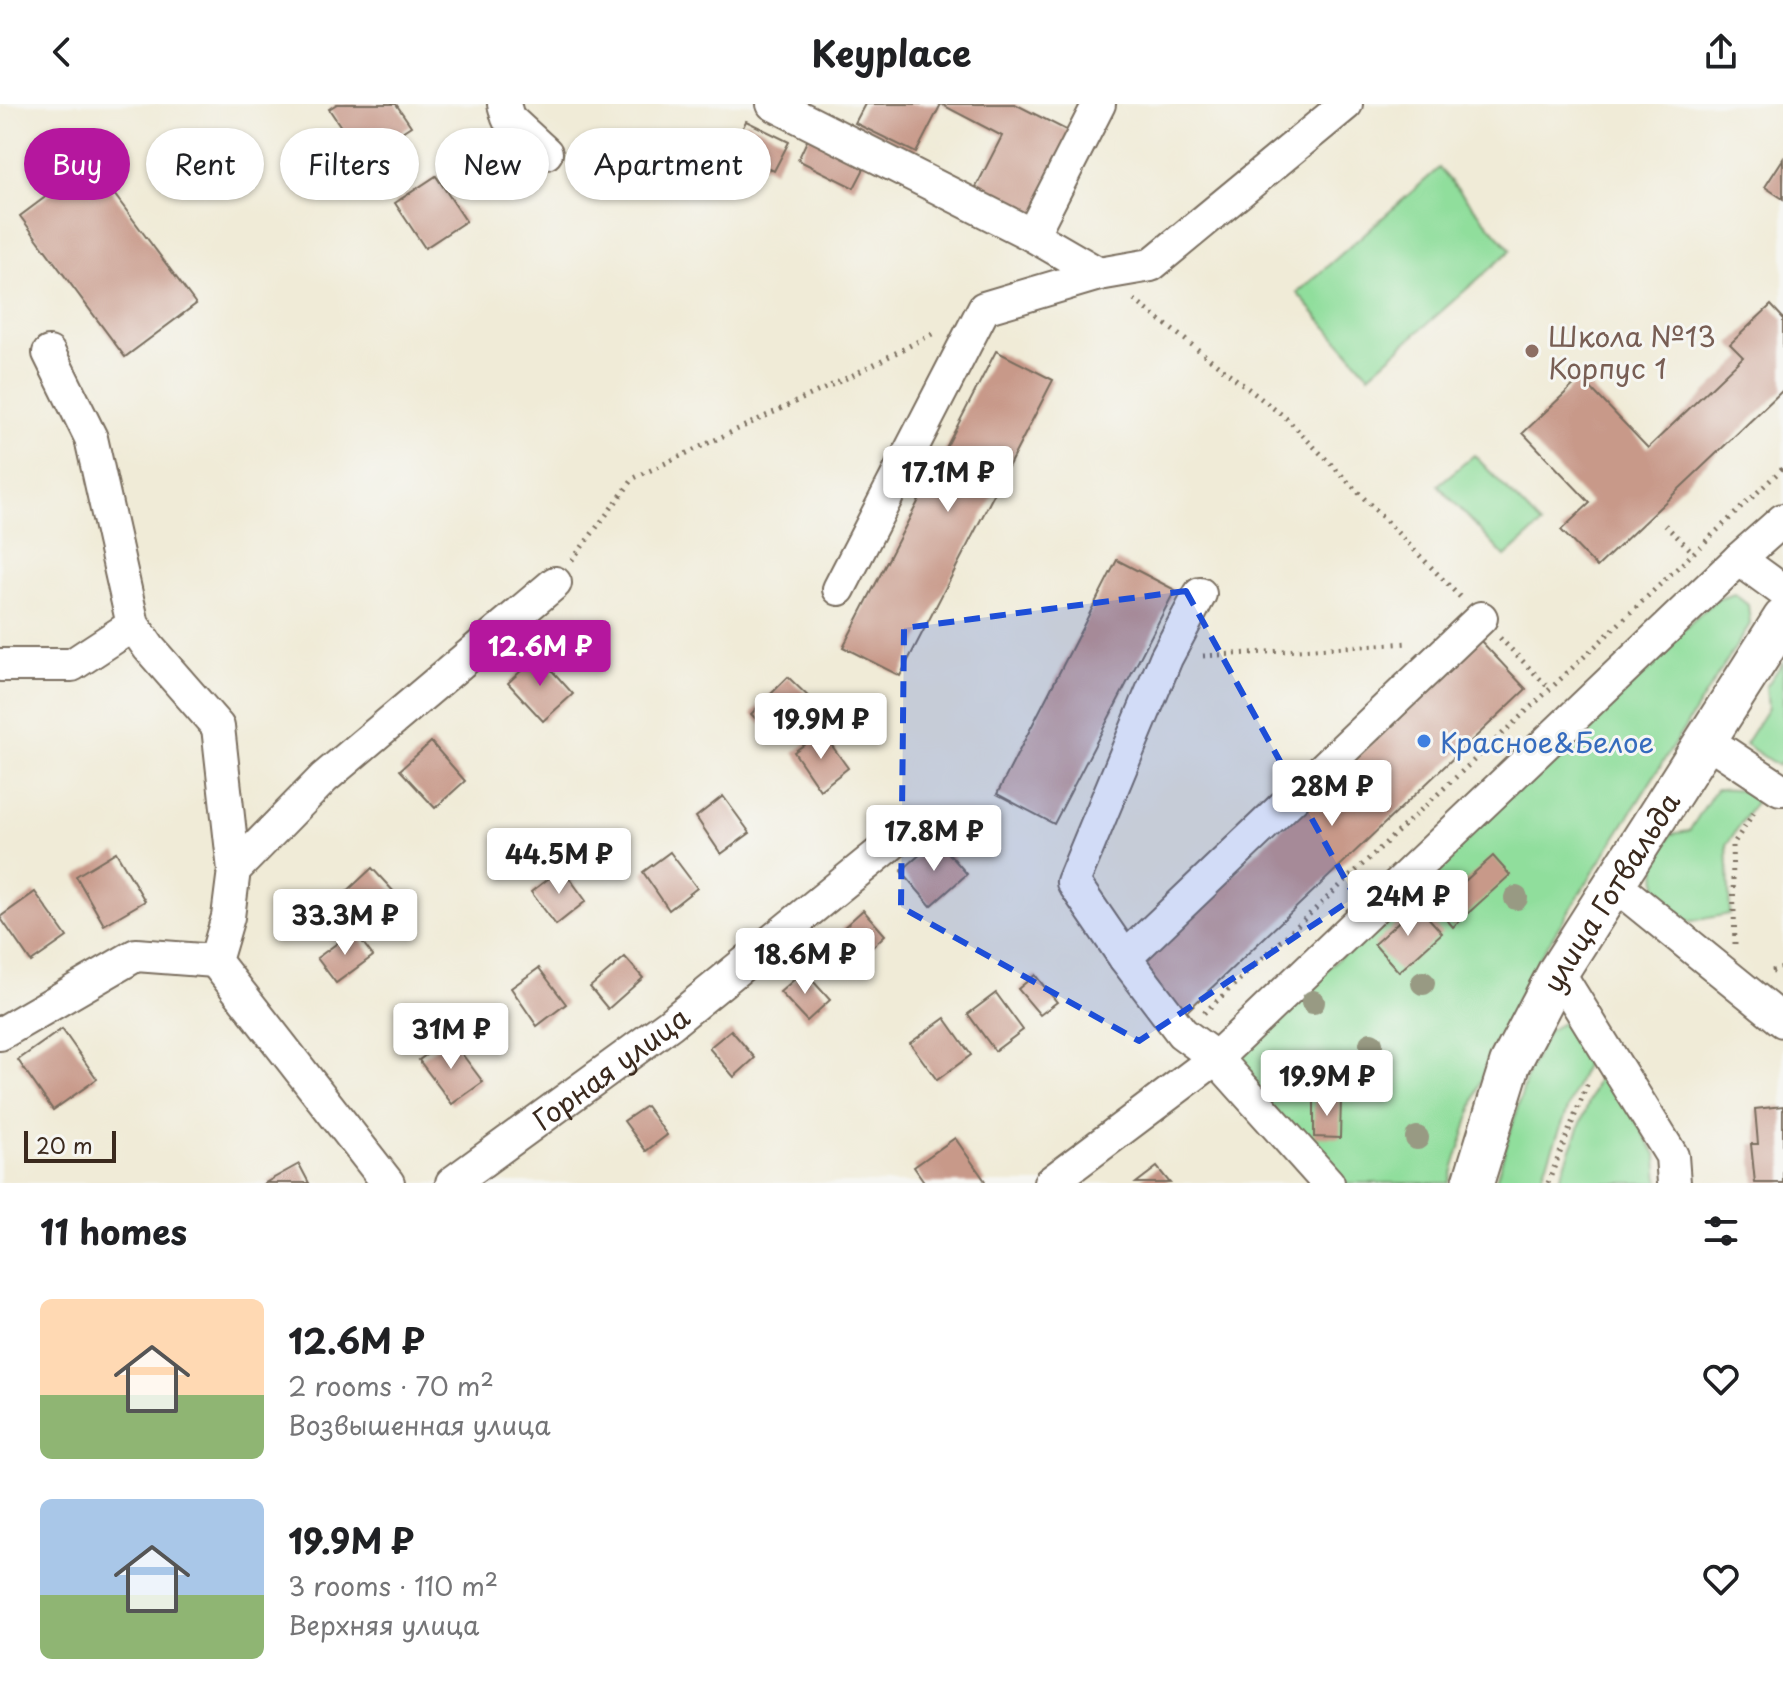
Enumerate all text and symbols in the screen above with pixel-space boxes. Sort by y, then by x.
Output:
text: Keyplace [811,25,972,79]
icon: back [40,30,84,74]
icon: share [1699,30,1743,74]
chip: Buy [24,128,130,200]
chip: Rent [146,128,264,200]
chip: Filters [280,128,419,200]
chip: New [435,128,549,200]
chip: Apartment [565,128,771,200]
place label: Школа №13 Корпус 1 [1548,314,1716,389]
marker: Школа №13 Корпус 1 [1523,342,1541,360]
pin: 17.1M ₽ [874,446,1022,514]
text: 17.1M ₽ [901,452,995,491]
pin: 12.6M ₽ [466,620,614,688]
text: 12.6M ₽ [488,626,592,665]
pin: 19.9M ₽ [747,693,895,761]
text: 19.9M ₽ [773,699,869,738]
place label: Красное&Белое [1440,720,1654,763]
marker: Красное&Белое [1415,732,1433,750]
pin: 28M ₽ [1276,760,1388,828]
text: 28M ₽ [1290,766,1374,805]
street label: улица Готвальда [1530,782,1690,999]
pin: 17.8M ₽ [860,805,1008,873]
text: 17.8M ₽ [884,811,984,850]
pin: 44.5M ₽ [485,828,633,896]
text: 44.5M ₽ [505,834,613,873]
pin: 24M ₽ [1352,870,1464,938]
text: 24M ₽ [1366,876,1450,915]
pin: 33.3M ₽ [271,889,419,957]
text: 33.3M ₽ [291,895,399,934]
pin: 18.6M ₽ [731,928,879,996]
text: 18.6M ₽ [754,934,856,973]
street label: Горная улица [523,995,698,1139]
pin: 31M ₽ [395,1003,507,1071]
text: 31M ₽ [411,1009,491,1048]
pin: 19.9M ₽ [1253,1050,1401,1118]
text: 19.9M ₽ [1279,1056,1375,1095]
scale bar [24,1127,116,1163]
text: 20 m [36,1128,93,1161]
text: 11 homes [40,1205,187,1257]
icon: filters [1699,1209,1743,1253]
text: 12.6M ₽ [288,1314,425,1366]
icon: home [104,1331,200,1427]
icon: heart [1699,1357,1743,1401]
text: 2 rooms · 70 m² [288,1366,494,1405]
text: Возвышенная улица [288,1405,551,1444]
text: 19.9M ₽ [288,1514,414,1566]
icon: home [104,1531,200,1627]
icon: heart [1699,1557,1743,1601]
text: 3 rooms · 110 m² [288,1566,498,1605]
text: Верхняя улица [288,1605,479,1644]

